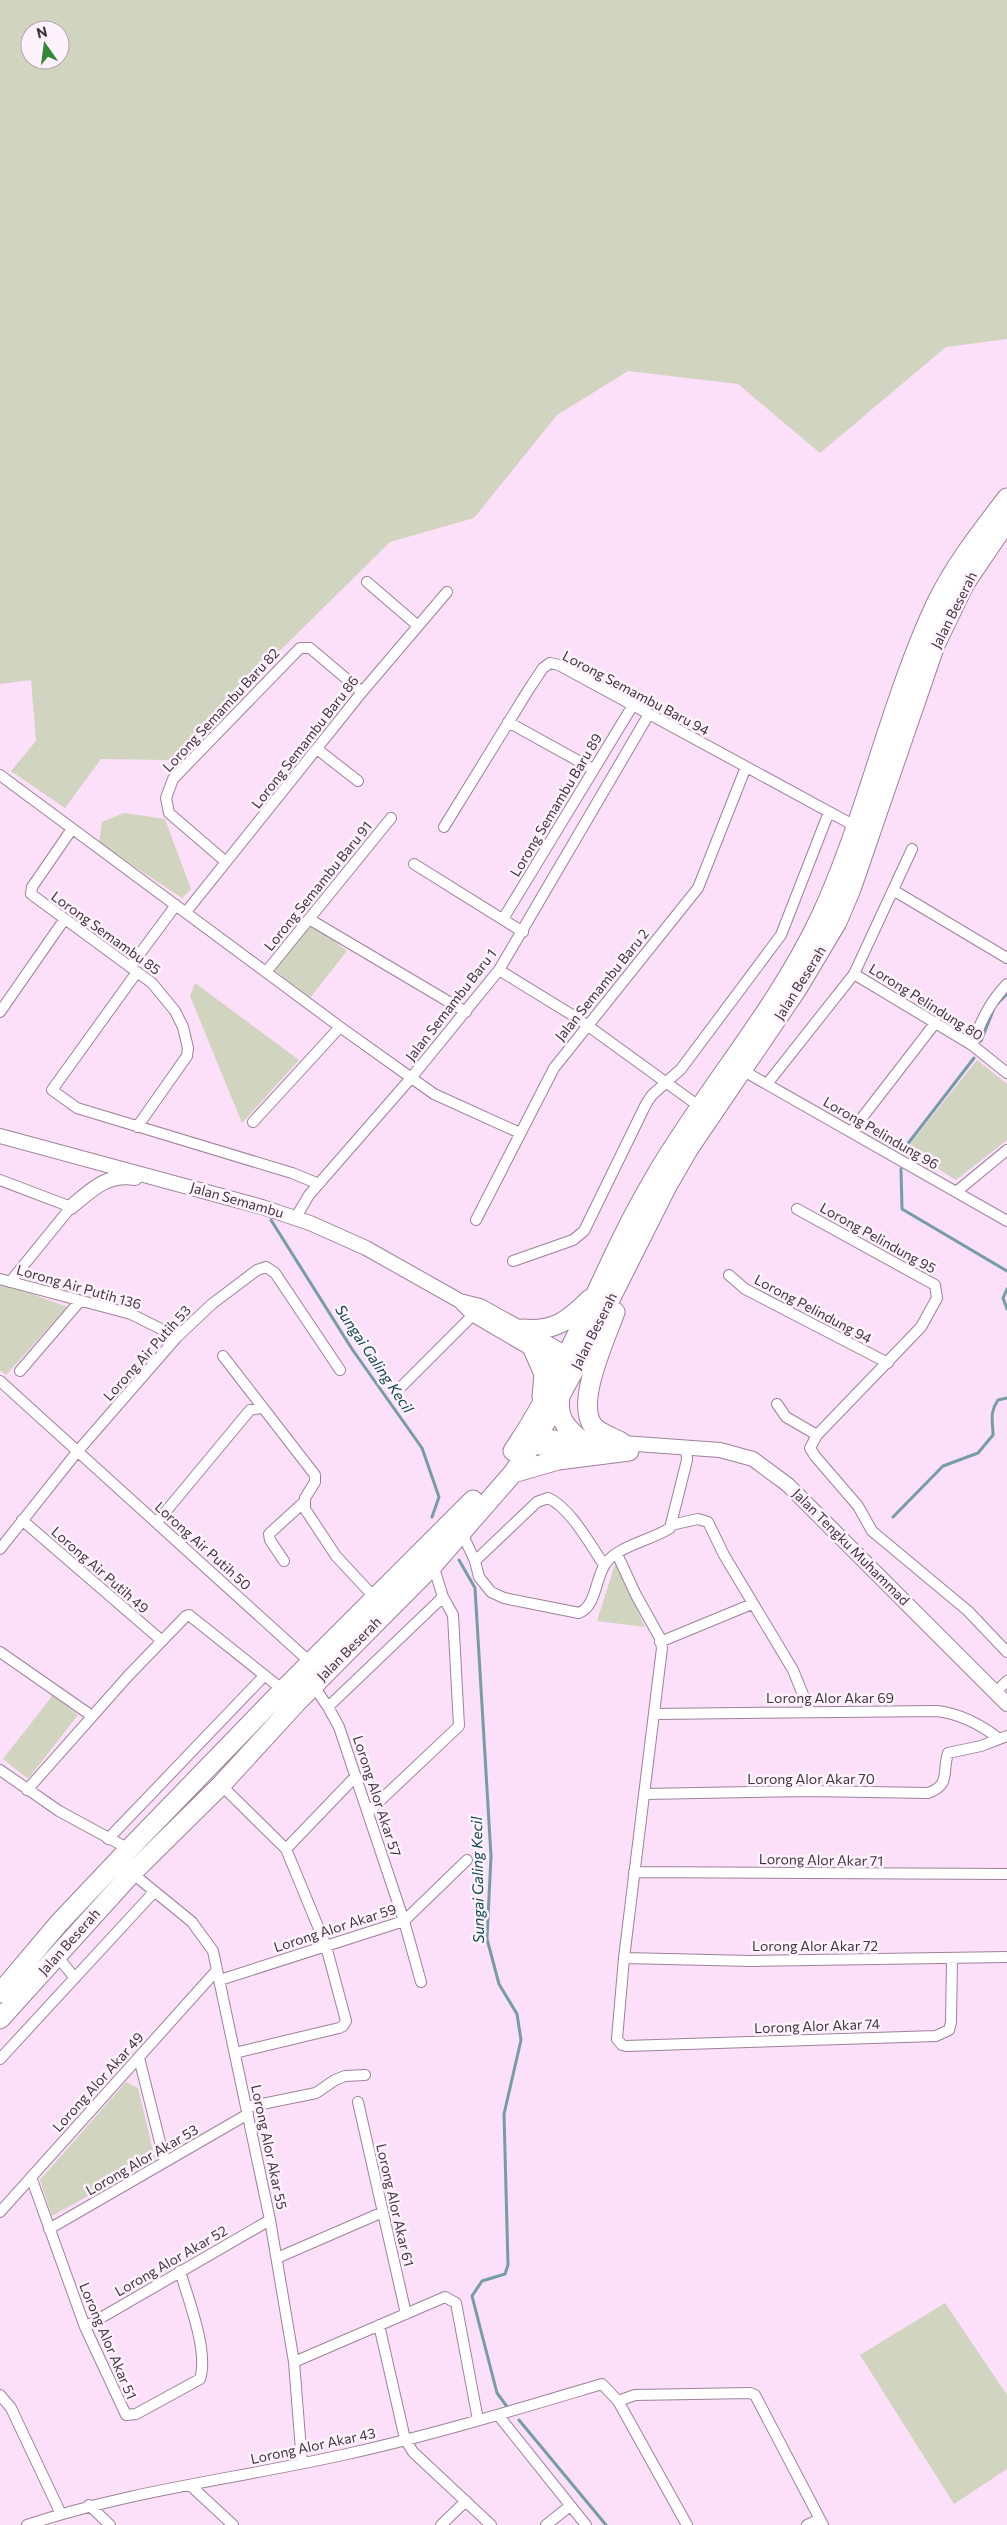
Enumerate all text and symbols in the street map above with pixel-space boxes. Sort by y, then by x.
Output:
north arrow [20,20,70,70]
text: N [35,22,49,41]
street label: Jalan Beserah [927,569,980,651]
street label: Lorong Semambu Baru 82 [159,644,283,775]
street label: Lorong Semambu Baru 94 [560,647,713,739]
street label: Lorong Semambu Baru 86 [247,672,362,812]
street label: Lorong Semambu Baru 89 [506,730,605,879]
street label: Lorong Semambu Baru 91 [260,818,375,954]
street label: Lorong Semambu 85 [48,887,164,978]
street label: Jalan Semambu Baru 2 [551,925,652,1044]
street label: Jalan Beserah [770,943,829,1023]
street label: Jalan Semambu Baru 1 [402,945,500,1064]
street label: Lorong Pelindung 80 [866,960,986,1044]
street label: Lorong Pelindung 96 [820,1093,942,1173]
street label: Jalan Semambu [188,1178,286,1221]
street label: Lorong Pelindung 95 [817,1199,939,1277]
street label: Lorong Air Putih 136 [15,1261,144,1312]
street label: Lorong Pelindung 94 [752,1270,875,1347]
street label: Jalan Beserah [567,1290,620,1372]
street label: Lorong Air Putih 53 [99,1301,194,1404]
water label: Sungai Galing Kecil [332,1301,418,1417]
street label: Jalan Tengku Muhammad [789,1485,913,1609]
street label: Lorong Air Putih 50 [152,1498,255,1593]
street label: Lorong Air Putih 49 [48,1523,152,1617]
street label: Jalan Beserah [313,1613,384,1684]
street label: Lorong Alor Akar 69 [766,1689,894,1706]
street label: Lorong Alor Akar 57 [350,1733,405,1859]
street label: Lorong Alor Akar 70 [747,1770,875,1787]
water label: Sungai Galing Kecil [467,1815,487,1944]
street label: Lorong Alor Akar 71 [759,1850,883,1869]
street label: Lorong Alor Akar 59 [272,1900,398,1955]
street label: Jalan Beserah [34,1905,103,1979]
street label: Lorong Alor Akar 72 [752,1937,878,1954]
street label: Lorong Alor Akar 74 [754,2015,881,2036]
street label: Lorong Alor Akar 49 [48,2028,147,2135]
street label: Lorong Alor Akar 55 [248,2083,291,2211]
street label: Lorong Alor Akar 53 [82,2120,201,2199]
street label: Lorong Alor Akar 61 [373,2142,418,2268]
street label: Lorong Alor Akar 52 [112,2221,230,2300]
street label: Lorong Alor Akar 51 [76,2280,141,2402]
street label: Lorong Alor Akar 43 [249,2424,377,2467]

